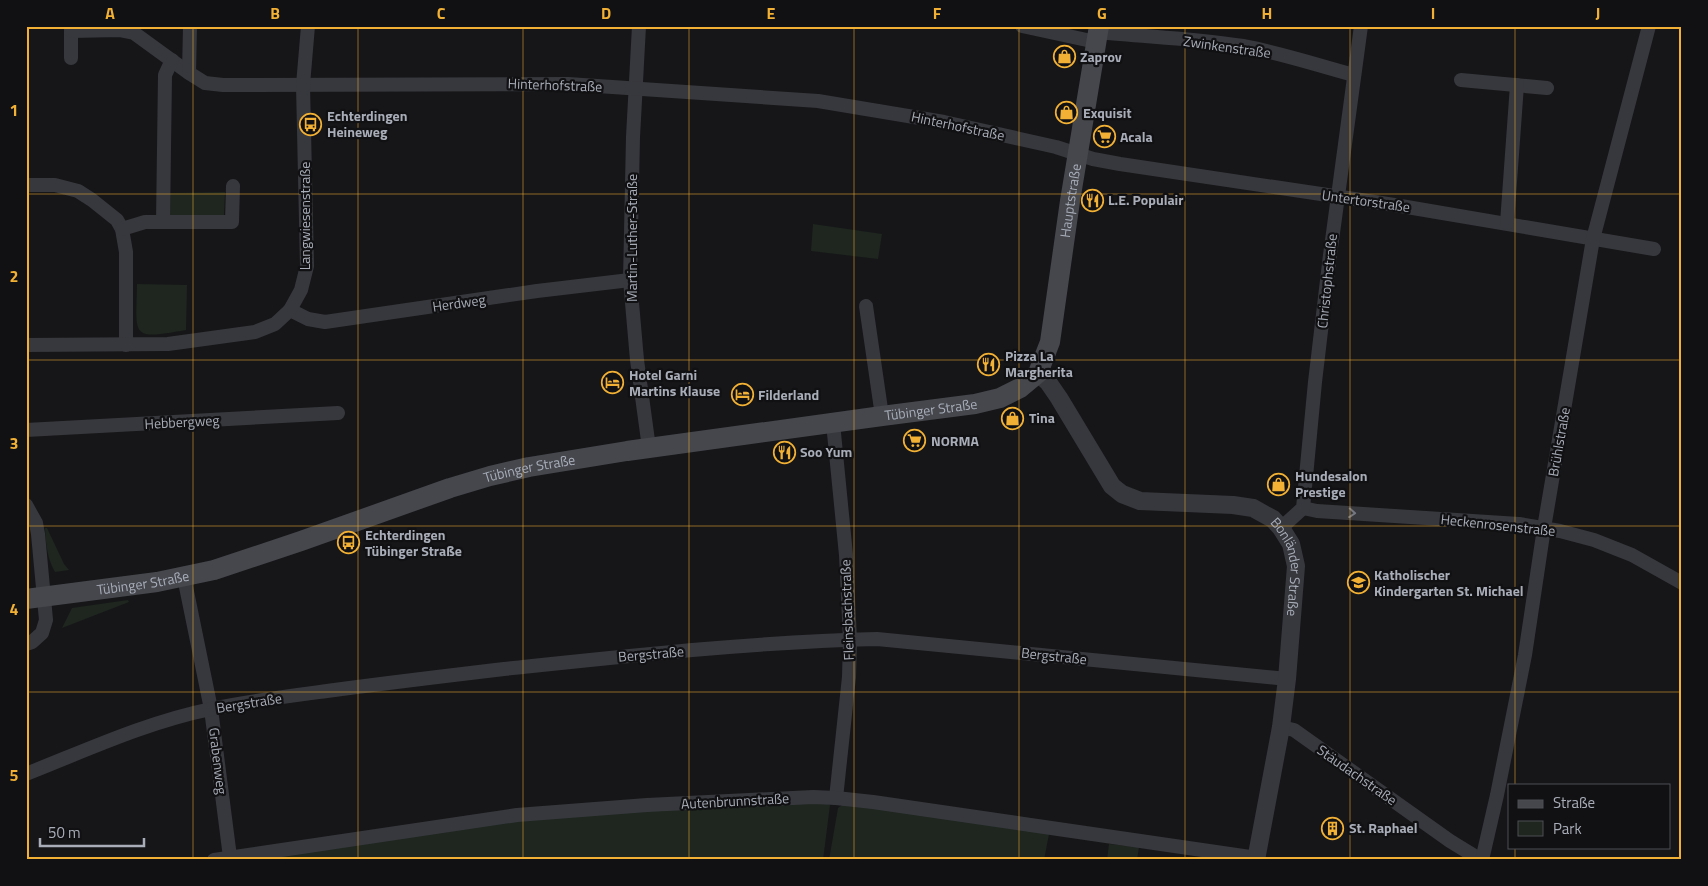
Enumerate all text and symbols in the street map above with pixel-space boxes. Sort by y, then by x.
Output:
text: A [105,1,115,25]
text: B [270,1,280,25]
text: C [437,1,446,25]
text: D [601,1,611,25]
text: E [767,1,776,25]
text: F [933,1,942,25]
text: G [1097,1,1107,25]
text: H [1262,1,1272,25]
text: I [1431,1,1435,25]
text: J [1596,1,1600,25]
street label: Zwinkenstraße [1182,30,1272,63]
shop icon: Zaprov [1052,45,1076,69]
place label: Zaprov [1080,46,1122,67]
street label: Hinterhofstraße [507,72,603,97]
text: 1 [10,98,18,122]
shop icon: Exquisit [1055,101,1079,125]
place label: Exquisit [1083,102,1132,123]
place label: Echterdingen Heineweg [327,105,408,142]
street label: Hinterhofstraße [910,105,1007,146]
bus stop icon: Echterdingen Heineweg [299,112,323,136]
supermarket icon: Acala [1092,125,1116,149]
place label: Acala [1120,126,1153,147]
street label: Langwiesenstraße [294,162,315,270]
street label: Hauptstraße [1054,162,1086,239]
street label: Martin-Luther-Straße [621,174,642,302]
street label: Untertorstraße [1321,184,1412,217]
restaurant icon: L.E. Populair [1080,188,1104,212]
place label: L.E. Populair [1108,189,1183,210]
street label: Christophstraße [1311,233,1342,329]
text: 2 [10,264,18,288]
street label: Herdweg [431,288,487,317]
place label: Pizza La Margherita [1005,345,1073,382]
restaurant icon: Pizza La Margherita [977,352,1001,376]
place label: Hotel Garni Martins Klause [629,364,720,401]
hotel icon: Hotel Garni Martins Klause [601,371,625,395]
hotel icon: Filderland [730,383,754,407]
place label: Filderland [758,384,819,405]
street label: Tübinger Straße [883,393,978,426]
shop icon: Tina [1001,406,1025,430]
street label: Brühlstraße [1542,406,1575,478]
place label: Tina [1029,407,1055,428]
street label: Hebbergweg [144,409,220,434]
supermarket icon: NORMA [903,429,927,453]
place label: NORMA [931,430,980,451]
text: 3 [10,431,18,455]
restaurant icon: Soo Yum [772,440,796,464]
place label: Soo Yum [800,441,852,462]
street label: Tübinger Straße [481,449,577,487]
place label: Hundesalon Prestige [1295,465,1368,502]
shop icon: Hundesalon Prestige [1267,472,1291,496]
one-way arrow [1348,508,1356,519]
street label: Heckenrosenstraße [1440,508,1556,541]
street label: Bonländer Straße [1266,512,1307,617]
place label: Echterdingen Tübinger Straße [365,524,462,561]
bus stop icon: Echterdingen Tübinger Straße [337,531,361,555]
street label: Fleinsbachstraße [834,559,859,661]
place label: Katholischer Kindergarten St. Michael [1374,564,1524,601]
street label: Tübinger Straße [95,565,191,600]
school or university icon: Katholischer Kindergarten St. Michael [1346,571,1370,595]
text: 4 [10,597,19,621]
street label: Bergstraße [617,640,685,667]
street label: Bergstraße [1020,642,1088,669]
street label: Bergstraße [215,687,283,718]
street label: Grabenweg [204,726,233,796]
street label: Stäudachstraße [1313,739,1402,810]
text: 5 [10,763,19,787]
legend [1508,784,1670,848]
street label: Autenbrunnstraße [680,787,790,814]
text: Straße [1553,791,1595,814]
scale bar [40,816,144,848]
building icon: St. Raphael [1321,816,1345,840]
place label: St. Raphael [1349,817,1418,838]
text: Park [1553,817,1582,840]
text: 50 m [48,821,81,844]

